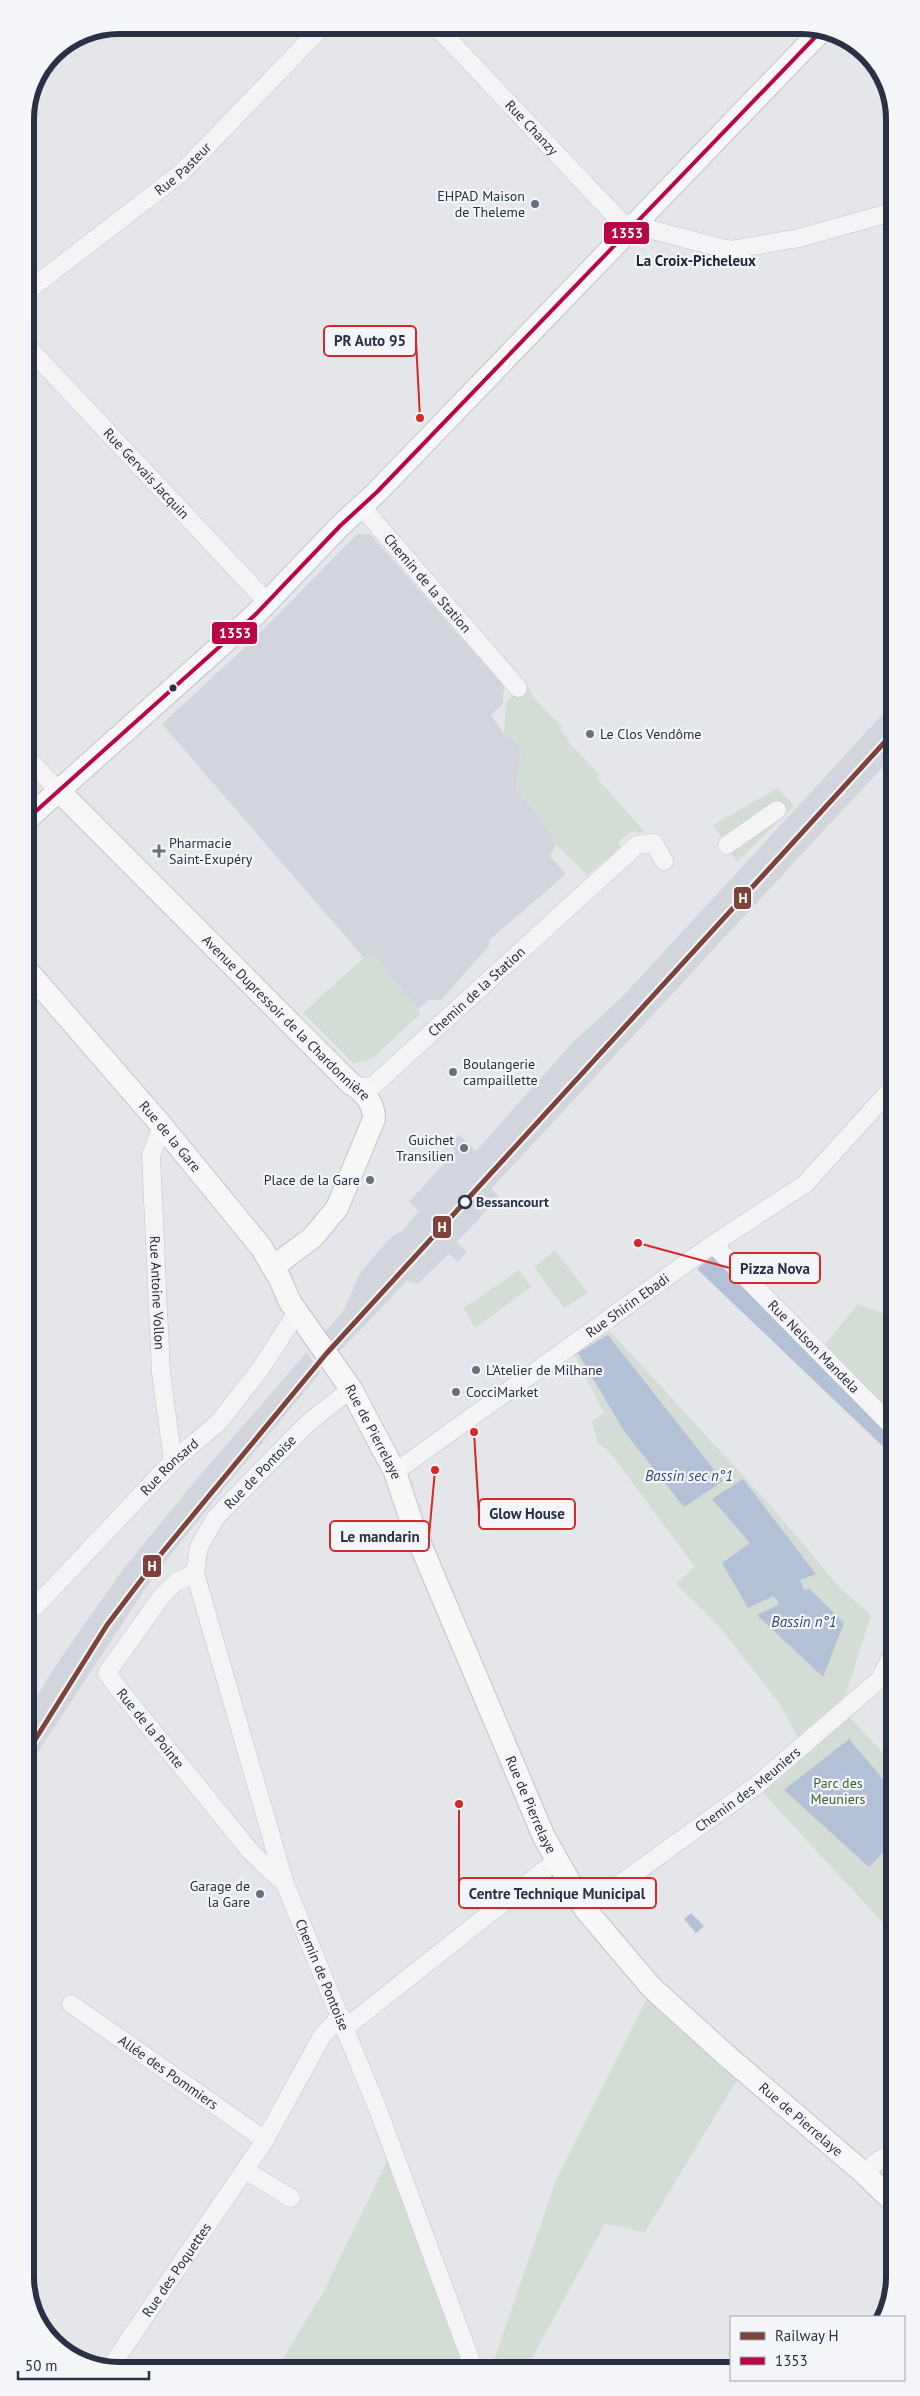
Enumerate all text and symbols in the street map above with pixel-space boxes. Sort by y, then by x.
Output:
street label: Rue Chanzy [501,96,563,159]
street label: Rue Pasteur [151,138,215,199]
place label: EHPAD Maison de Theleme [437,187,525,221]
marker: EHPAD Maison de Theleme [529,198,541,210]
line badge: 1353 [603,221,650,245]
text: 1353 [611,224,643,242]
district label: La Croix-Picheleux [636,251,756,270]
callout: PR Auto 95 [324,326,416,356]
text: PR Auto 95 [334,331,406,350]
street label: Rue Gervais Jacquin [100,424,193,522]
street label: Chemin de la Station [380,530,475,637]
line badge: 1353 [211,621,258,645]
text: 1353 [219,624,251,642]
unlabelled marker [168,683,178,693]
place label: Le Clos Vendôme [600,725,702,743]
marker: Le Clos Vendôme [584,728,596,740]
place label: Pharmacie Saint-Exupéry [169,834,253,868]
marker: Pharmacie Saint-Exupéry [153,845,165,857]
line badge: H [733,886,752,910]
text: H [738,889,748,907]
street label: Avenue Dupressoir de la Chardonnière [198,931,374,1104]
street label: Chemin de la Station [424,943,529,1040]
place label: Boulangerie campaillette [463,1055,538,1089]
marker: Boulangerie campaillette [447,1066,459,1078]
street label: Rue de la Gare [135,1097,205,1176]
place label: Guichet Transilien [396,1131,454,1165]
marker: Guichet Transilien [458,1142,470,1154]
place label: Place de la Gare [264,1171,360,1189]
marker: Place de la Gare [364,1174,376,1186]
place label: Bessancourt [476,1193,549,1211]
marker: Bessancourt [458,1195,472,1209]
line badge: H [432,1215,452,1239]
text: H [437,1218,447,1236]
street label: Rue Antoine Vollon [146,1235,169,1350]
callout: Pizza Nova [730,1253,820,1283]
text: Pizza Nova [740,1259,810,1278]
street label: Rue Shirin Ebadi [582,1269,673,1341]
street label: Rue Nelson Mandela [764,1296,864,1397]
place label: L'Atelier de Milhane [486,1361,603,1379]
marker: L'Atelier de Milhane [470,1364,482,1376]
street label: Rue de Pierrelaye [341,1381,406,1481]
place label: CocciMarket [466,1383,538,1401]
marker: CocciMarket [450,1386,462,1398]
street label: Rue de Pontoise [220,1431,300,1513]
street label: Rue Ronsard [136,1434,202,1499]
water label: Bassin sec n°1 [645,1466,733,1485]
callout: Glow House [479,1499,575,1529]
text: Glow House [489,1504,565,1523]
callout: Le mandarin [330,1521,429,1551]
text: Le mandarin [340,1527,420,1546]
line badge: H [142,1554,162,1578]
text: H [147,1557,157,1575]
water label: Bassin n°1 [771,1612,837,1631]
street label: Rue de la Pointe [113,1685,188,1772]
street label: Chemin des Meuniers [691,1743,804,1836]
street label: Rue de Pierrelaye [502,1753,560,1857]
park label: Parc des Meuniers [811,1774,866,1808]
place label: Garage de la Gare [190,1877,250,1911]
callout: Centre Technique Municipal [459,1878,656,1908]
text: Centre Technique Municipal [469,1884,646,1903]
marker: Garage de la Gare [254,1888,266,1900]
street label: Chemin de Pontoise [291,1916,353,2033]
street label: Allée des Pommiers [115,2031,222,2114]
street label: Rue de Pierrelaye [755,2078,847,2160]
street label: Rue des Poquettes [138,2219,215,2321]
legend [730,2316,905,2381]
text: Railway H [775,2326,839,2345]
scale bar [18,2348,149,2380]
text: 1353 [775,2351,808,2370]
text: 50 m [25,2356,58,2375]

